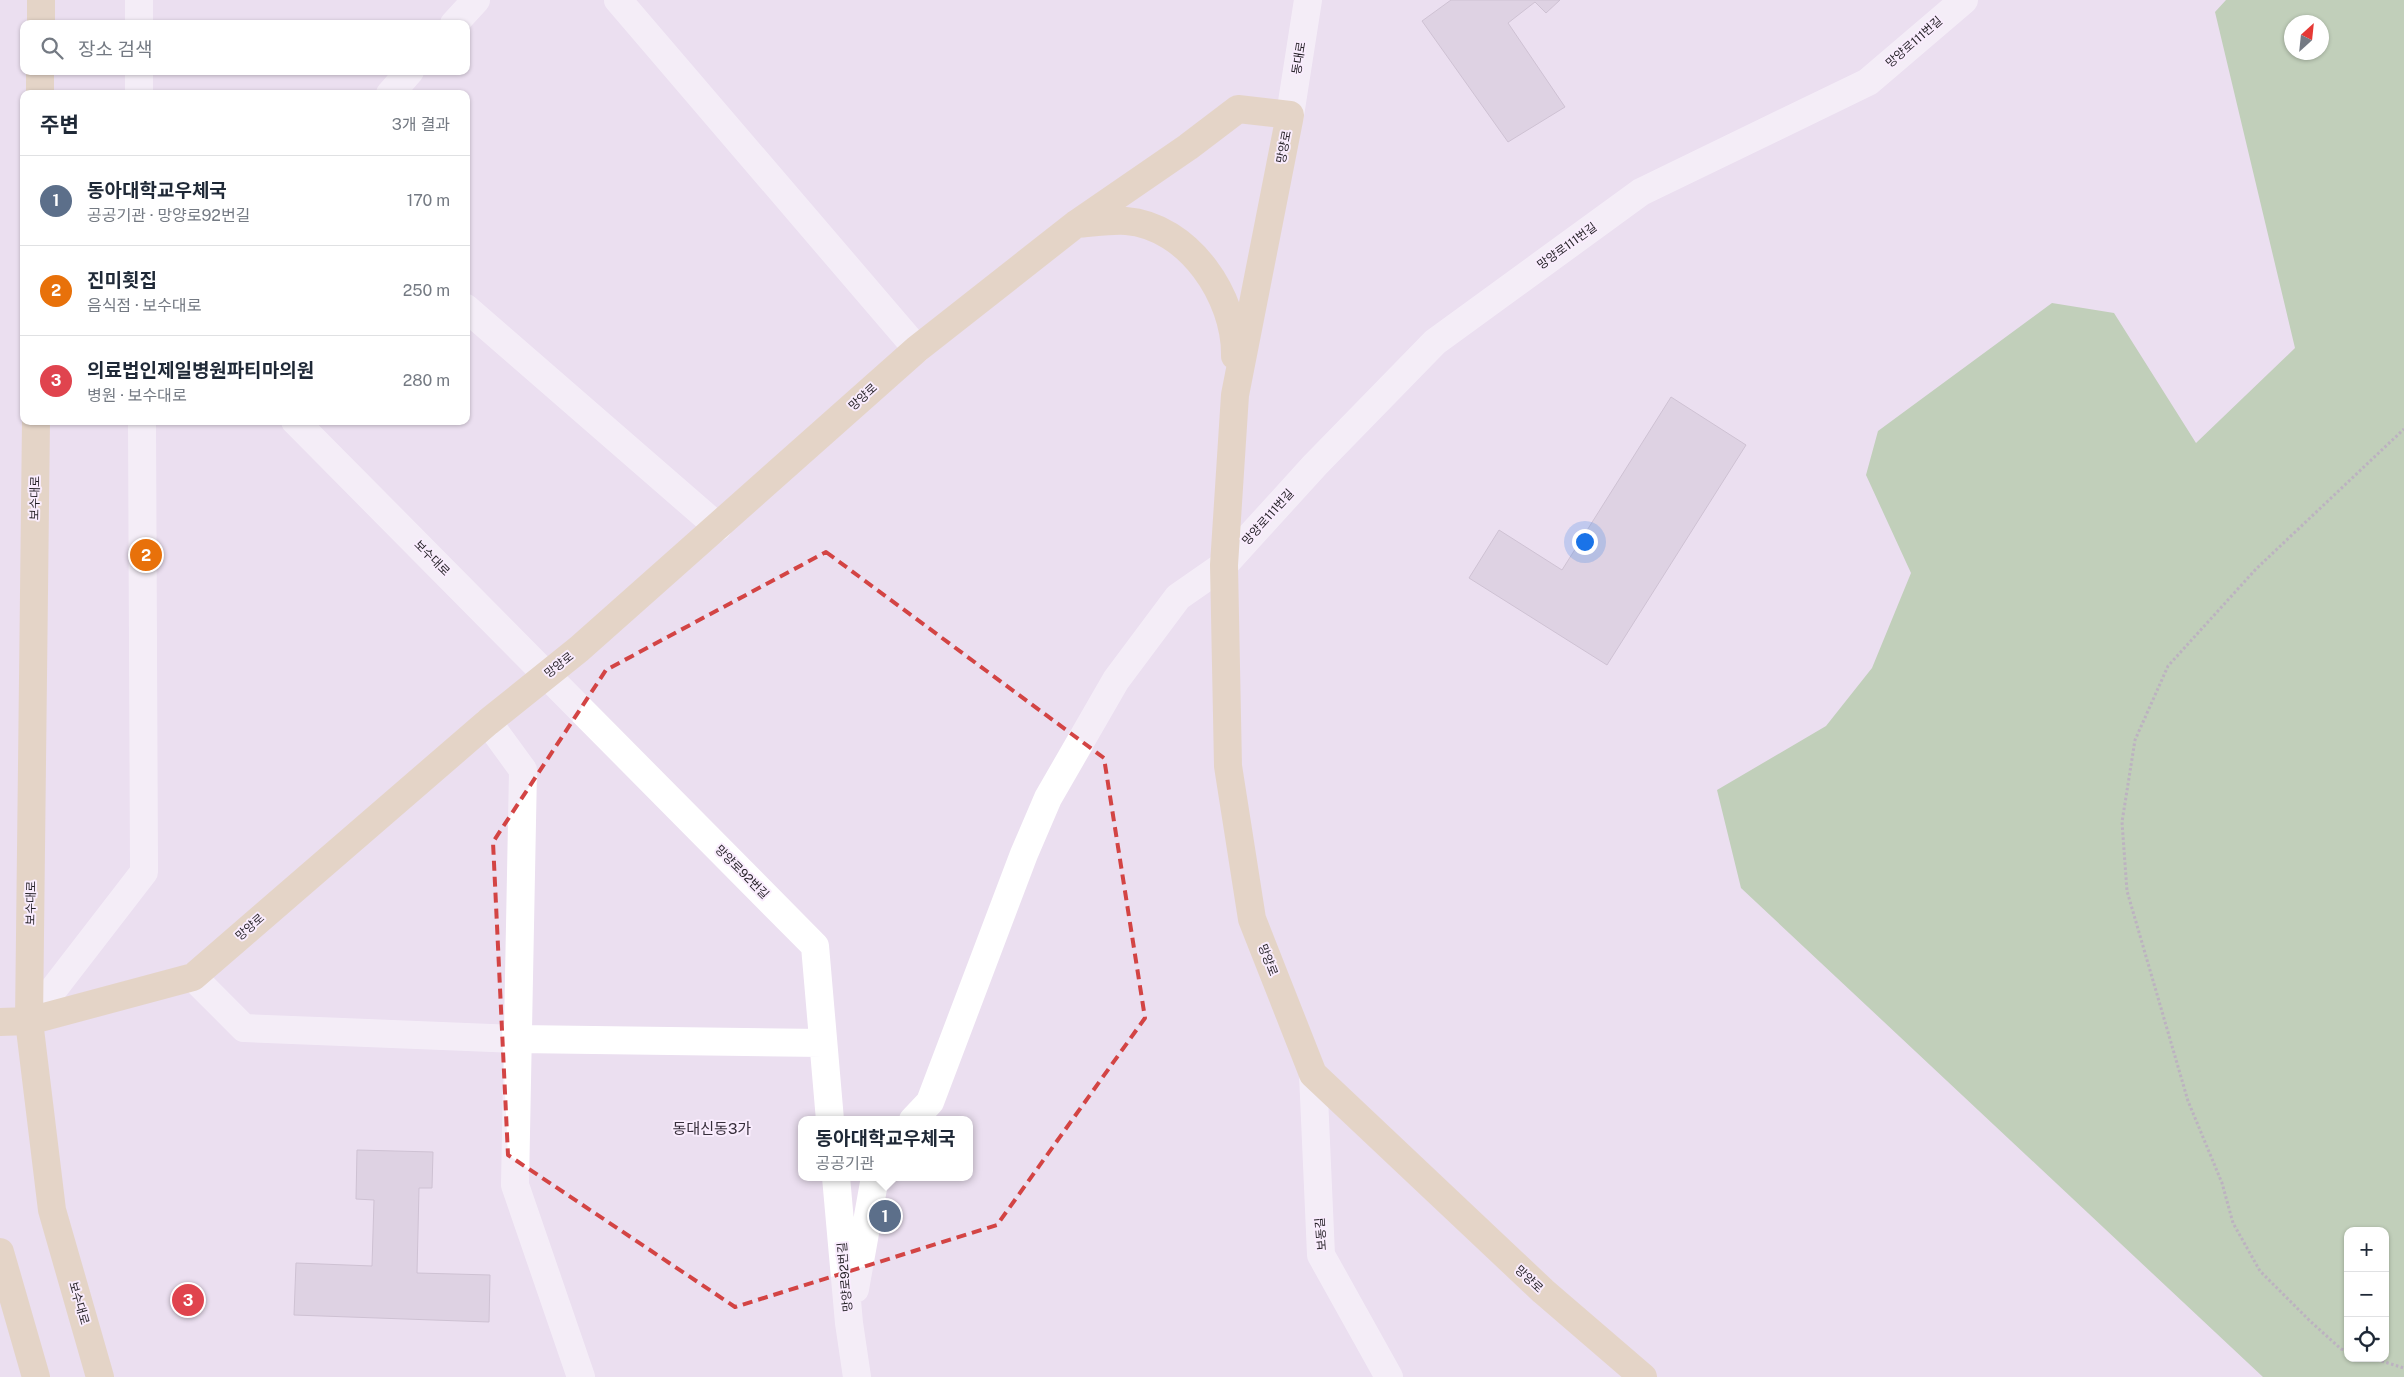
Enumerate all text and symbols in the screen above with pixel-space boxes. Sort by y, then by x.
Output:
street label: 망양로111번길 [1883,14,1945,70]
north arrow [2284,15,2329,60]
search box [20,20,470,75]
icon: search [38,34,66,62]
text: 장소 검색 [78,38,153,60]
street label: 동대로 [1289,41,1309,75]
text: 주변 [40,112,79,137]
text: 3개 결과 [392,115,450,134]
street label: 망양로 [1274,129,1294,165]
text: 동아대학교우체국 [87,179,227,201]
text: 1 [53,191,59,210]
text: 170 m [407,191,450,210]
text: 공공기관 · 망양로92번길 [87,206,250,225]
street label: 망양로111번길 [1535,220,1599,272]
text: 진미횟집 [87,269,157,291]
text: 2 [51,281,61,300]
text: 250 m [403,281,450,300]
text: 음식점 · 보수대로 [87,296,201,315]
text: 의료법인제일병원파티마의원 [87,359,314,381]
text: 3 [51,371,61,390]
text: 280 m [403,371,450,390]
street label: 망양로 [846,381,880,413]
text: 병원 · 보수대로 [87,386,187,405]
street label: 보수대로 [28,476,42,520]
street label: 망양로111번길 [1239,486,1297,548]
your location [1572,529,1598,555]
pin: 2 [130,536,162,574]
street label: 보수대로 [411,537,453,579]
street label: 망양로 [542,649,576,681]
street label: 망양로92번길 [712,842,772,902]
street label: 보수대로 [24,881,38,925]
street label: 망양로 [233,911,267,943]
street label: 망양로 [1256,942,1280,978]
popup [798,1116,973,1181]
district label: 동대신동3가 [673,1120,751,1137]
text: 동아대학교우체국 [816,1127,955,1149]
text: 공공기관 [816,1154,874,1173]
pin: 1 [869,1197,901,1235]
street label: 보동길 [1313,1217,1329,1251]
map controls [2344,1227,2389,1362]
button: + [2344,1227,2389,1272]
street label: 망양로92번길 [835,1242,855,1312]
street label: 망양로 [1512,1263,1546,1295]
button: − [2344,1272,2389,1317]
street label: 보수대로 [66,1280,92,1326]
pin: 3 [172,1281,204,1319]
button: locate [2344,1317,2389,1362]

